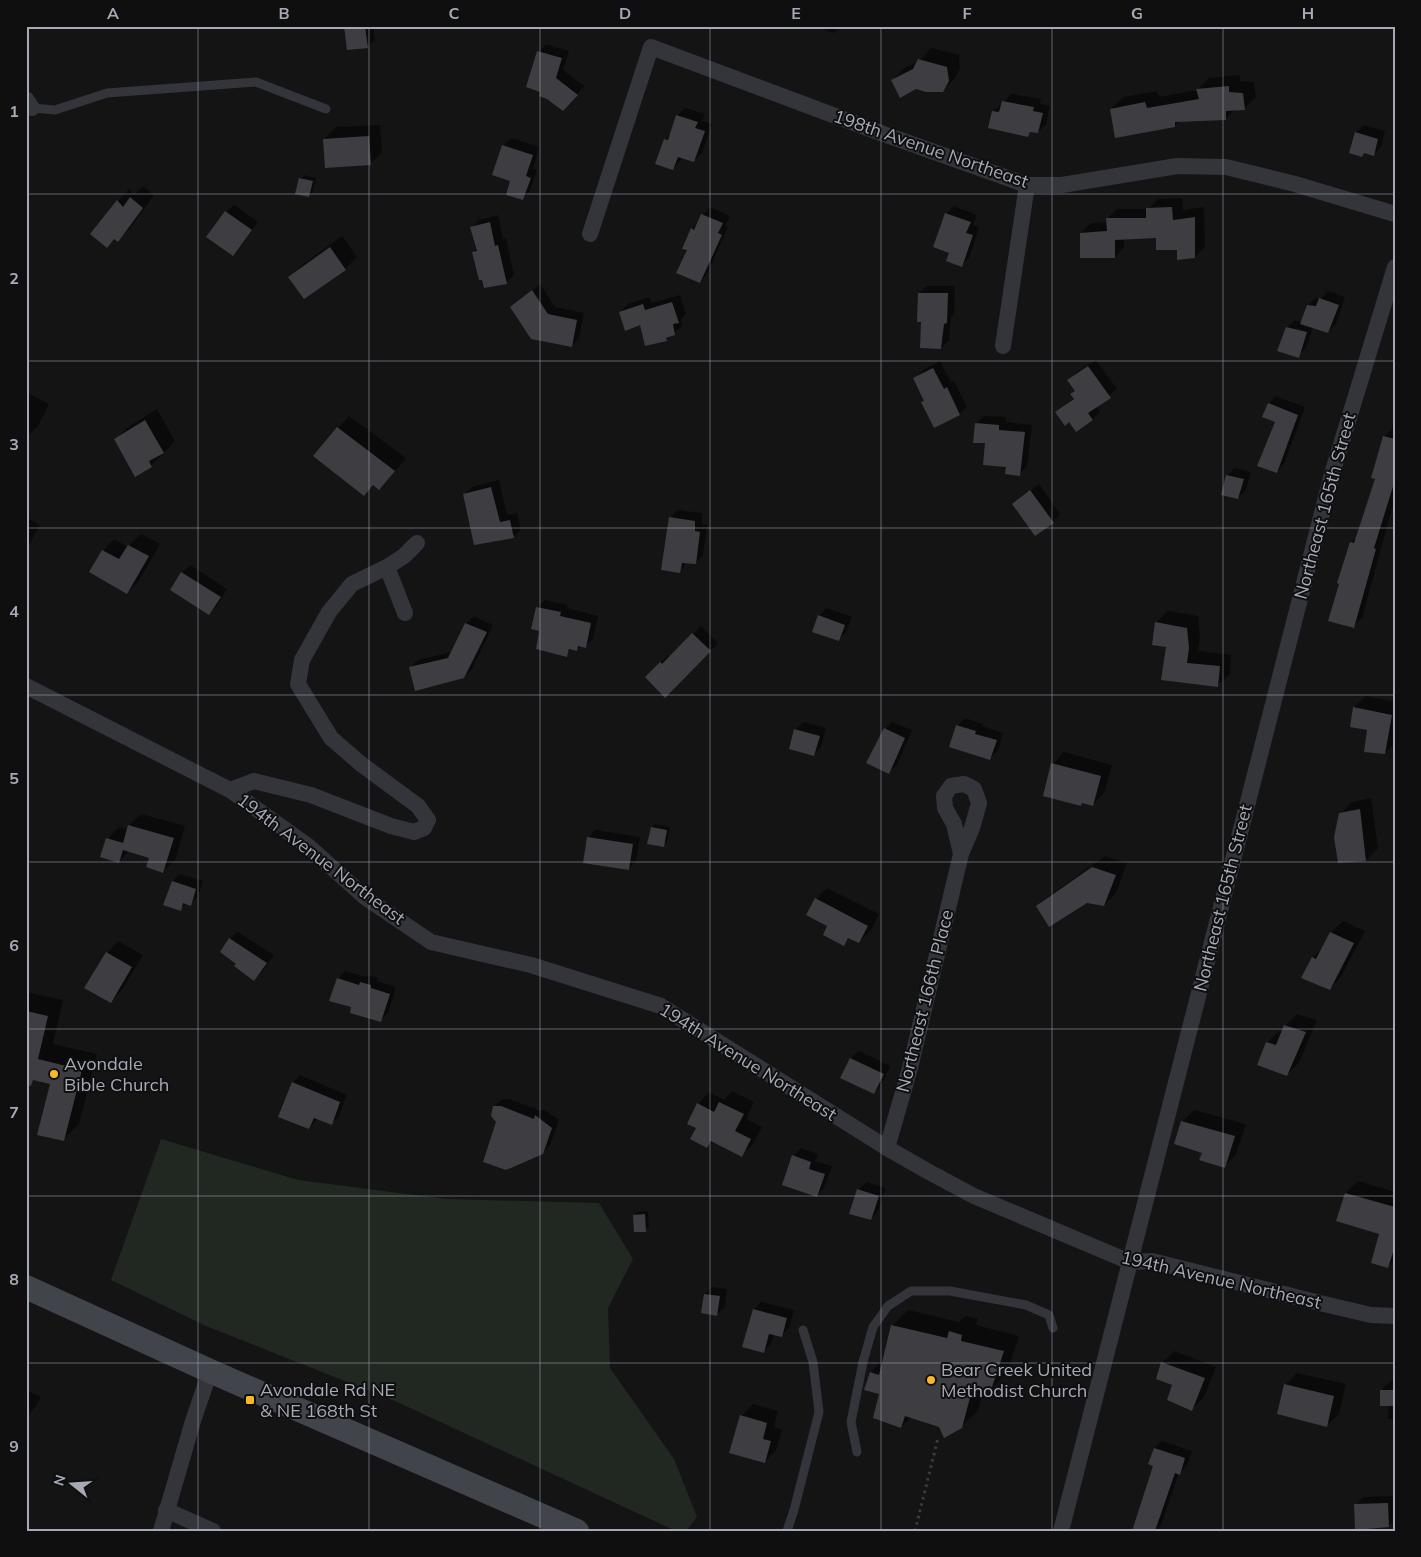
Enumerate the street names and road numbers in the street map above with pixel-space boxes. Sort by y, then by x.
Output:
street label: 198th Avenue Northeast [831,104,1032,193]
street label: Northeast 165th Street [1289,410,1360,601]
street label: 194th Avenue Northeast [233,788,410,929]
street label: Northeast 165th Street [1188,802,1257,994]
street label: Northeast 166th Place [891,907,958,1095]
street label: 194th Avenue Northeast [655,998,841,1126]
street label: 194th Avenue Northeast [1119,1245,1323,1314]

